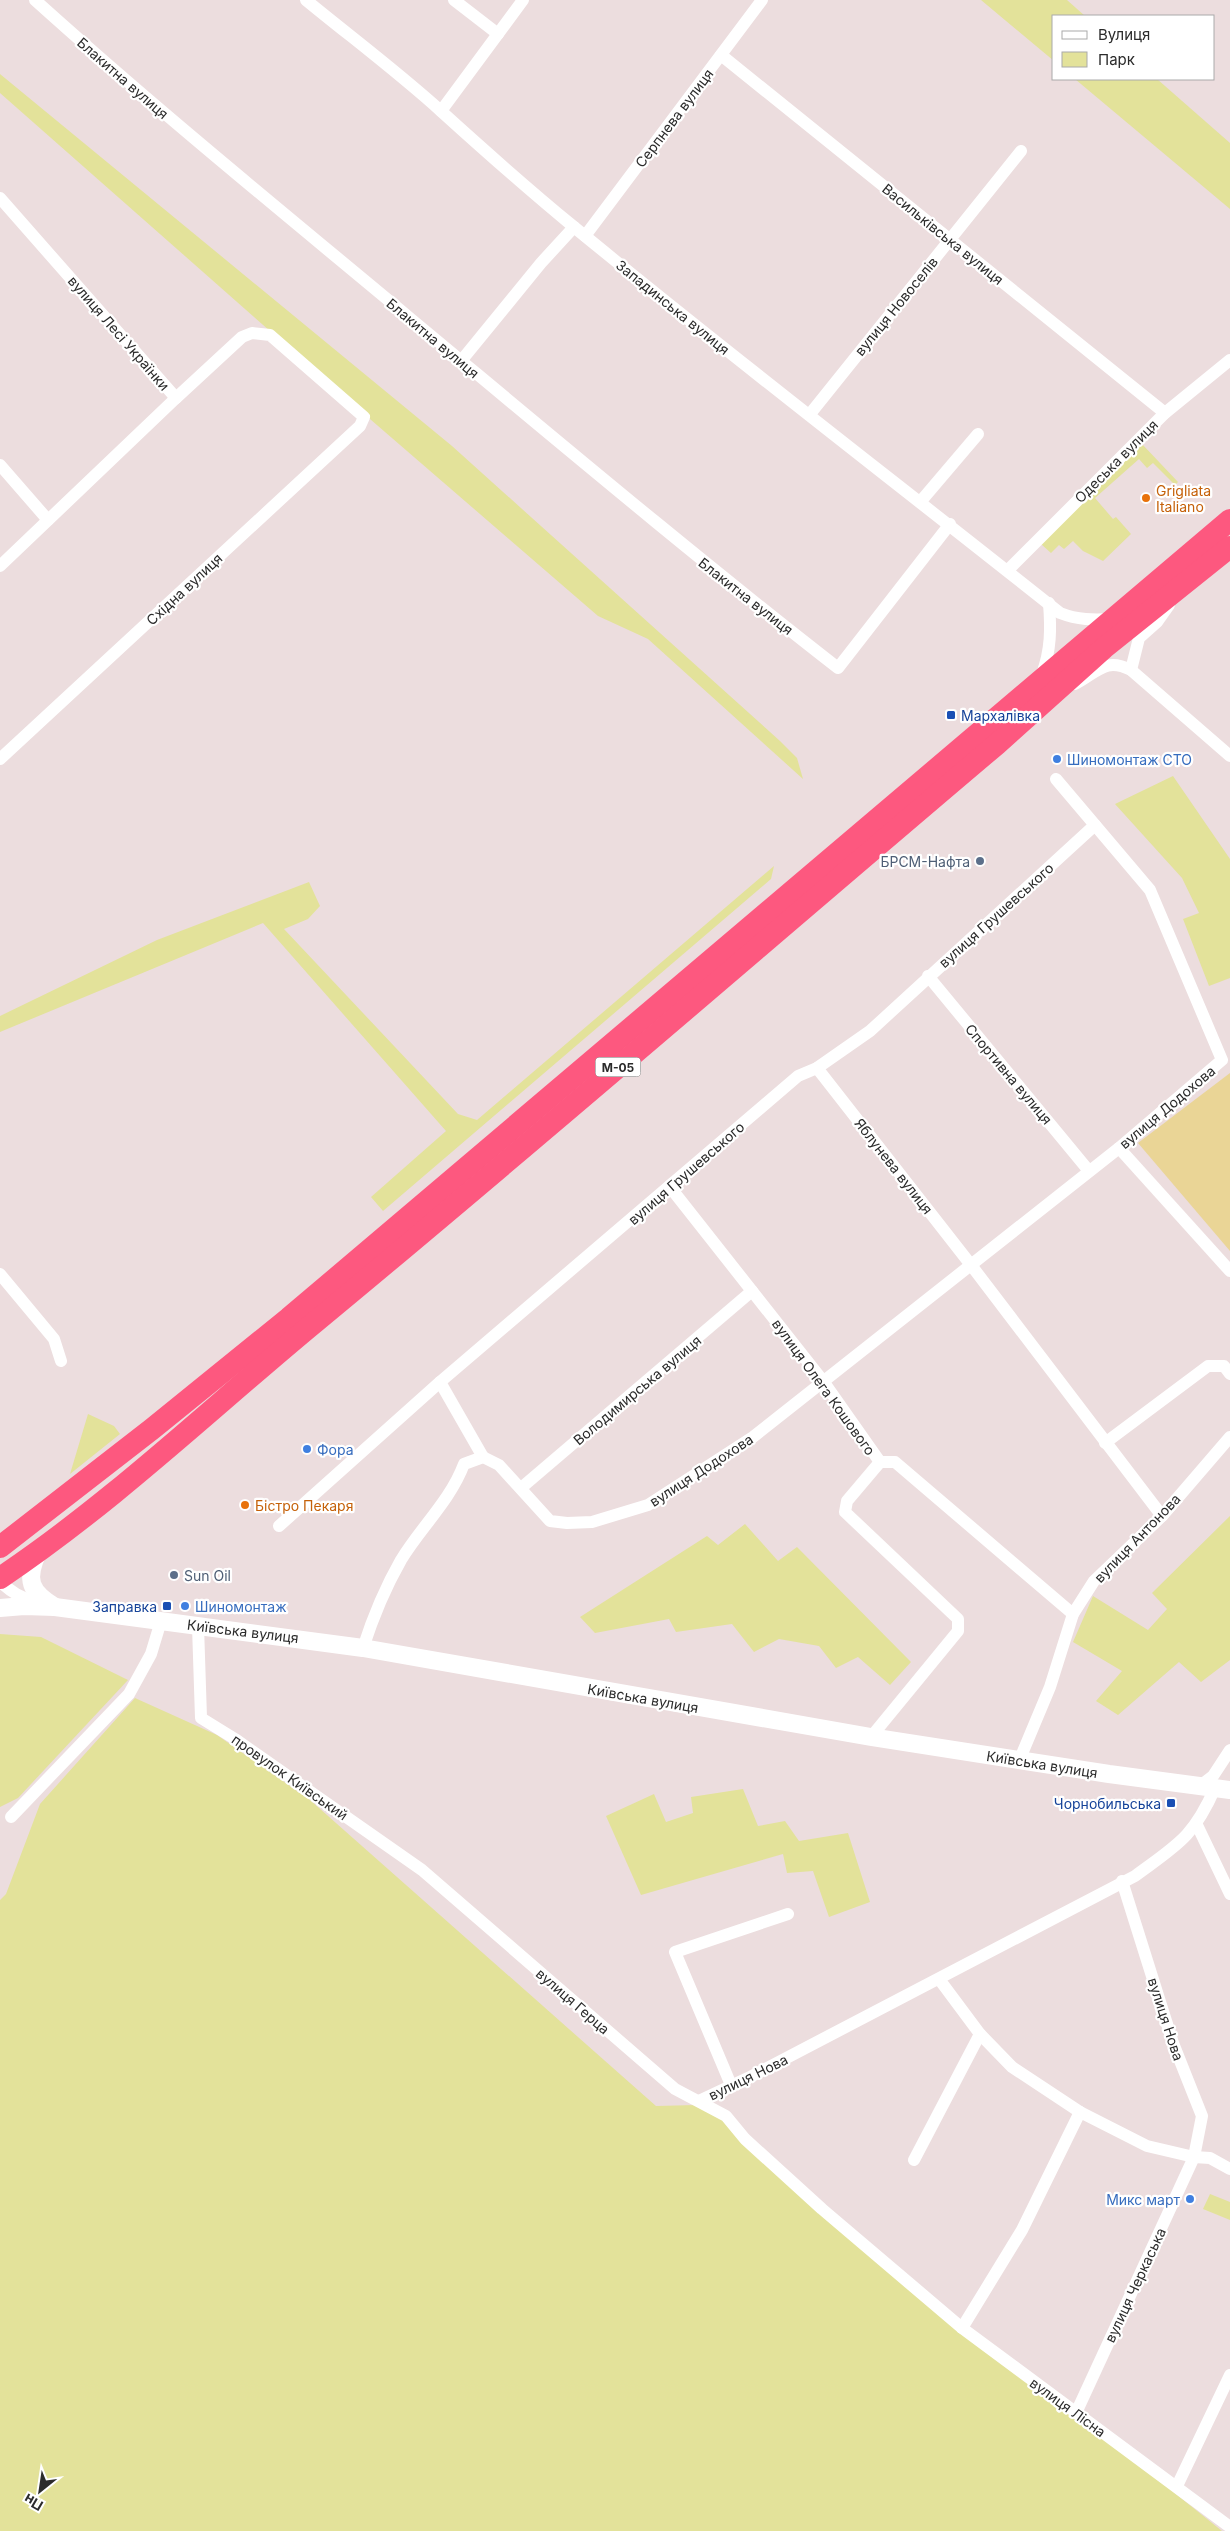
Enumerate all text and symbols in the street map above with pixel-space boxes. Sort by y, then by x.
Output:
legend [1052,15,1215,80]
text: Вулиця [1098,25,1150,44]
street label: Блакитна вулиця [74,34,172,122]
text: Парк [1098,50,1135,69]
street label: Серпнева вулиця [631,65,717,171]
street label: Васильківська вулиця [879,180,1007,288]
street label: вулиця Новоселів [851,253,941,359]
street label: Западинська вулиця [613,256,733,358]
street label: вулиця Лесі Українки [65,272,173,394]
street label: Блакитна вулиця [383,294,483,382]
street label: Одеська вулиця [1071,416,1161,506]
place label: Grigliata Italiano [1156,482,1211,515]
marker: Grigliata Italiano [1140,492,1152,504]
street label: Східна вулиця [142,549,226,629]
street label: Блакитна вулиця [695,554,797,638]
place label: Мархалівка [961,707,1040,724]
marker: Мархалівка [945,709,957,721]
place label: Шиномонтаж СТО [1067,751,1192,768]
marker: Шиномонтаж СТО [1051,753,1063,765]
place label: БРСМ-Нафта [880,853,970,870]
marker: БРСМ-Нафта [974,855,986,867]
street label: вулиця Грушевського [935,859,1057,971]
street label: Спортивна вулиця [962,1020,1056,1128]
road number: М-05 [596,1058,640,1076]
street label: вулиця Додохова [1116,1062,1218,1152]
street label: Яблунева вулиця [851,1115,937,1217]
street label: вулиця Грушевського [624,1118,748,1228]
street label: вулиця Олега Кошового [769,1316,879,1458]
street label: Володимирська вулиця [570,1332,704,1448]
street label: вулиця Додохова [646,1430,756,1510]
place label: Фора [317,1441,354,1458]
marker: Фора [301,1443,313,1455]
street label: вулиця Антонова [1090,1490,1184,1586]
place label: Бістро Пекаря [255,1497,353,1514]
marker: Бістро Пекаря [239,1499,251,1511]
place label: Sun Oil [184,1567,231,1584]
marker: Sun Oil [168,1569,180,1581]
place label: Заправка [92,1598,157,1615]
place label: Шиномонтаж [195,1598,287,1615]
marker: Заправка [161,1600,173,1612]
marker: Шиномонтаж [179,1600,191,1612]
street label: Київська вулиця [186,1616,300,1646]
street label: Київська вулиця [586,1680,700,1716]
street label: провулок Київський [229,1731,351,1823]
street label: Київська вулиця [985,1747,1099,1781]
place label: Чорнобильська [1054,1795,1161,1812]
marker: Чорнобильська [1165,1797,1177,1809]
street label: вулиця Герца [533,1965,613,2037]
street label: вулиця Нова [1145,1975,1187,2063]
street label: вулиця Нова [706,2050,790,2104]
place label: Микс март [1106,2191,1180,2208]
marker: Микс март [1184,2193,1196,2205]
street label: вулиця Черкаська [1101,2225,1169,2345]
street label: вулиця Лісна [1027,2374,1109,2440]
north arrow [15,2466,65,2516]
text: Пн [21,2491,46,2515]

